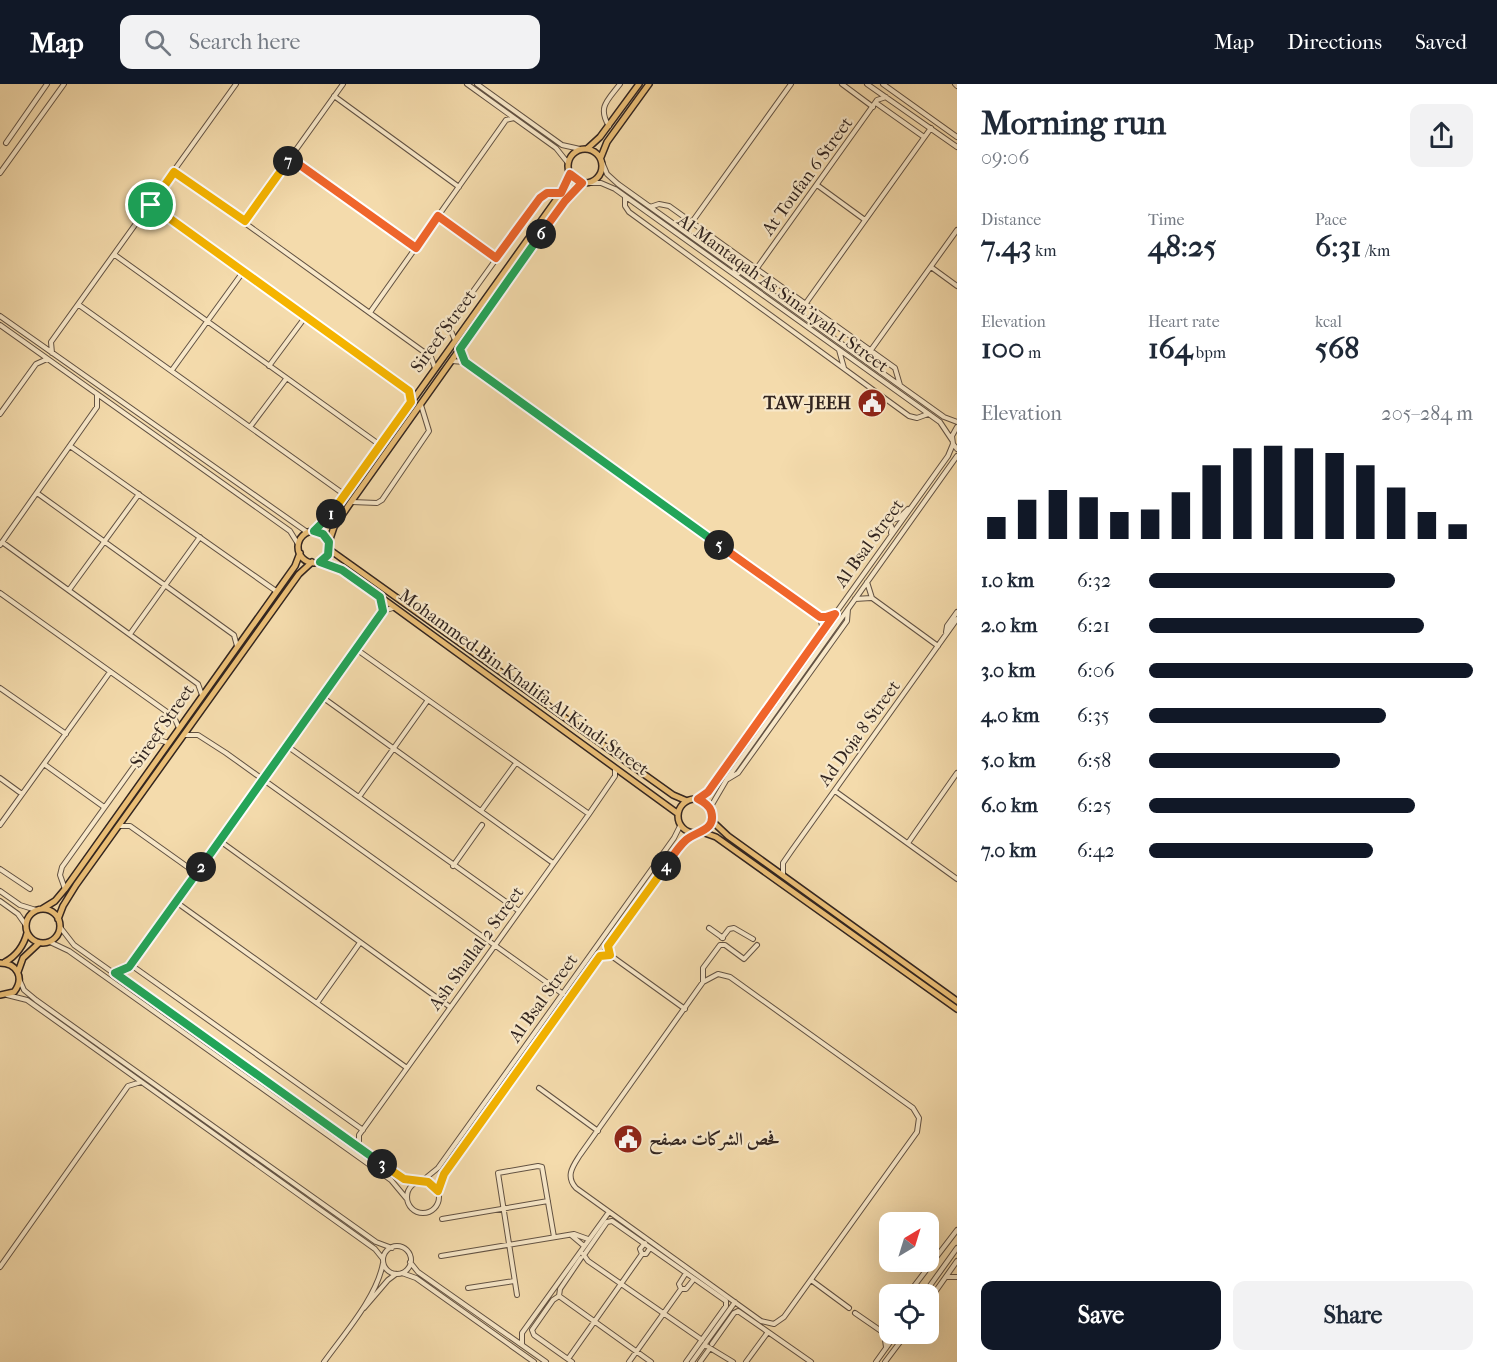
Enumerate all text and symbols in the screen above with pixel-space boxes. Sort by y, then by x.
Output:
search box [120,15,540,69]
text: Map [30,26,84,59]
icon: search [141,26,174,59]
text: Search here [189,29,300,55]
text: Map [1214,30,1254,54]
text: Directions [1287,30,1382,54]
text: Saved [1415,30,1467,54]
text: Morning run [981,104,1166,143]
button: share [1410,104,1473,167]
street label: At Toufan 6 Street [757,113,858,240]
pin: 7 [273,146,303,176]
text: 09:06 [981,146,1029,169]
text: 7 [284,151,292,170]
pin [125,179,176,230]
icon: arrive [134,188,167,221]
street label: Al Mantaqah As Sina'iyah 1 Street [672,209,893,377]
text: Distance [981,210,1041,229]
text: Time [1148,210,1184,229]
text: Pace [1315,210,1347,229]
pin: 6 [526,219,556,249]
text: 6 [537,224,545,243]
text: 7.43 [981,229,1032,264]
text: 48:25 [1148,229,1216,264]
text: 6:31 [1315,229,1362,264]
text: km [1032,241,1057,260]
text: /km [1362,241,1390,260]
street label: Sireef Street [406,285,481,377]
text: Elevation [981,312,1046,331]
text: Heart rate [1148,312,1220,331]
text: kcal [1315,312,1342,331]
text: 100 [981,331,1025,366]
text: 164 [1148,331,1192,366]
text: 568 [1315,331,1359,366]
text: m [1025,343,1041,362]
text: bpm [1192,343,1226,362]
public building icon: TAW-JEEH [856,387,888,419]
place label: TAW-JEEH [763,393,852,414]
text: Elevation [981,402,1062,425]
text: 205–284 m [1381,402,1473,425]
street label: Al Bsal Street [830,495,909,592]
pin: 1 [316,499,346,529]
text: 1 [328,504,334,523]
pin: 5 [704,530,734,560]
text: 5 [716,535,722,554]
text: 1.0 km [981,569,1034,592]
text: 6:32 [1077,569,1111,592]
street label: Mohammed Bin Khalifa Al Kindi Street [395,585,653,780]
text: 2.0 km [981,614,1037,637]
text: 6:21 [1077,614,1110,637]
text: 3.0 km [981,659,1035,682]
text: 6:06 [1077,659,1115,682]
street label: Ad Doja 8 Street [813,676,905,791]
street label: Sireef Street [126,680,199,772]
text: 4.0 km [981,704,1039,727]
text: 6:35 [1077,704,1110,727]
text: 5.0 km [981,749,1036,772]
text: 6:58 [1077,749,1111,772]
text: 6.0 km [981,794,1038,817]
text: 6:25 [1077,794,1112,817]
text: 7.0 km [981,839,1036,862]
text: 6:42 [1077,839,1115,862]
pin: 4 [651,851,681,881]
pin: 2 [186,852,216,882]
text: 4 [661,856,671,875]
text: 2 [197,857,205,876]
street label: Ash Shallal 2 Street [424,882,529,1015]
street label: Al Bsal Street [504,950,583,1047]
public building icon: فحص الشركات مصفح [612,1123,644,1155]
place label: فحص الشركات مصفح [649,1129,780,1155]
pin: 3 [367,1149,397,1179]
text: 3 [379,1154,385,1173]
north arrow [879,1212,939,1272]
map controls [879,1212,939,1344]
button: Save [981,1281,1221,1350]
button: Share [1233,1281,1473,1350]
button: locate [879,1284,939,1344]

